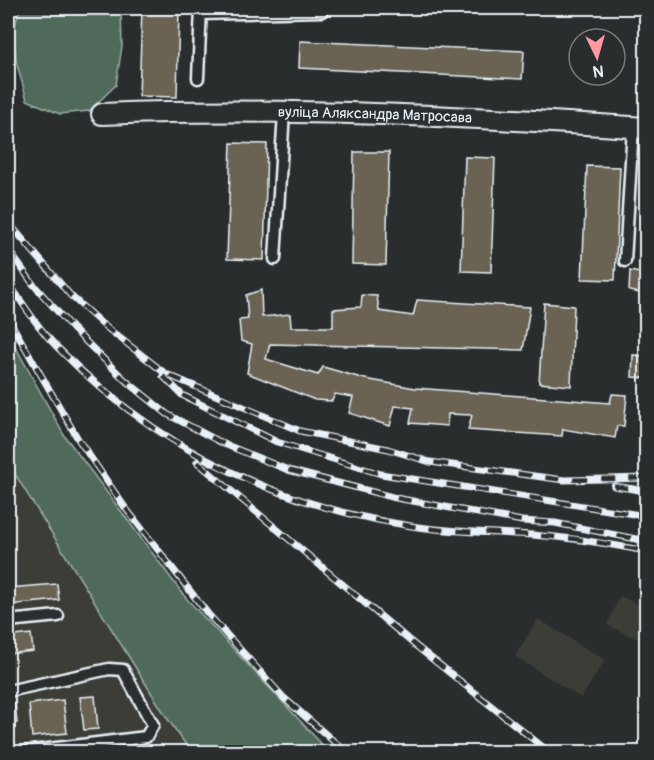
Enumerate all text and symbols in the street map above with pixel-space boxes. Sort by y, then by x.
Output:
north arrow [567,27,627,87]
text: N [592,61,604,81]
street label: вуліца Аляксандра Матросава [278,102,473,127]

